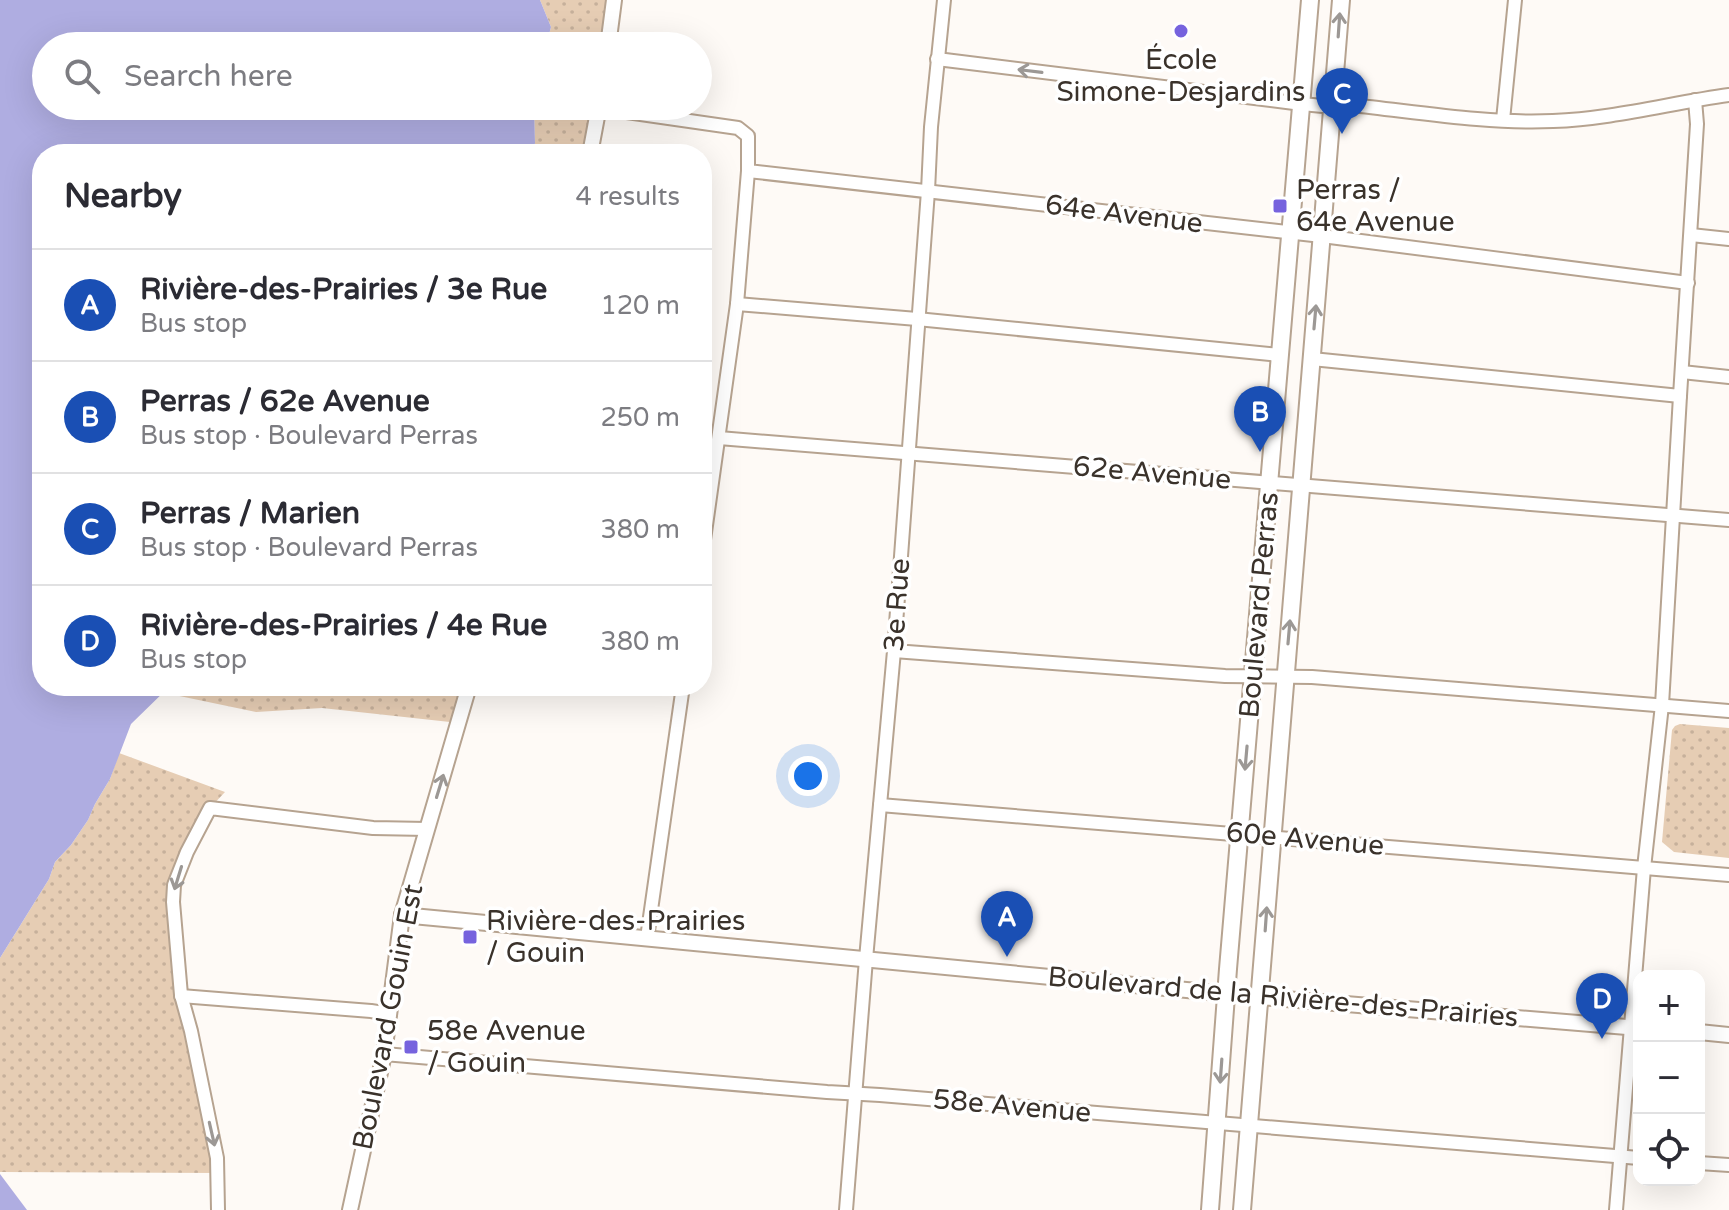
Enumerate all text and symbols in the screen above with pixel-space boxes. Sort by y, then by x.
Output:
one-way arrow [1332,12,1347,39]
marker: École Simone-Desjardins [1172,22,1190,40]
search box [32,32,712,120]
place label: École Simone-Desjardins [1056,43,1306,109]
icon: search [60,54,104,98]
text: Search here [124,58,293,95]
one-way arrow [1017,63,1043,78]
pin: C [1316,68,1368,134]
place label: Perras / 64e Avenue [1296,173,1455,239]
text: Nearby [64,176,182,217]
text: 4 results [575,181,680,212]
street label: 64e Avenue [1043,187,1205,241]
marker: Perras / 64e Avenue [1271,197,1289,215]
text: Rivière-des-Prairies / 3e Rue [140,271,547,308]
text: A [80,290,100,321]
text: 120 m [600,290,680,321]
one-way arrow [1308,304,1323,331]
text: Bus stop [140,308,247,339]
text: Perras / 62e Avenue [140,383,430,420]
pin: B [1234,386,1286,452]
text: B [81,402,99,433]
text: 250 m [600,402,680,433]
text: Bus stop · Boulevard Perras [140,420,478,451]
street label: 62e Avenue [1072,449,1232,497]
street label: Boulevard Perras [1232,491,1286,719]
text: Perras / Marien [140,495,360,532]
text: C [81,514,99,545]
text: 380 m [600,514,680,545]
text: Bus stop · Boulevard Perras [140,532,478,563]
street label: 3e Rue [877,557,917,653]
text: Rivière-des-Prairies / 4e Rue [140,607,547,644]
one-way arrow [1282,619,1297,646]
text: D [80,626,100,657]
text: 380 m [600,626,680,657]
text: Bus stop [140,644,247,675]
one-way arrow [1239,744,1254,770]
your location [788,756,828,796]
one-way arrow [433,774,448,800]
street label: 60e Avenue [1225,815,1385,863]
one-way arrow [170,865,185,891]
street label: Boulevard Gouin Est [346,881,431,1153]
pin: A [981,891,1033,957]
place label: Rivière-des-Prairies / Gouin [486,904,746,970]
one-way arrow [1259,906,1274,933]
marker: Rivière-des-Prairies / Gouin [461,928,479,946]
street label: Boulevard de la Rivière-des-Prairies [1046,959,1520,1035]
map controls [1633,970,1705,1186]
button: + [1633,970,1705,1042]
pin: D [1576,973,1628,1039]
place label: 58e Avenue / Gouin [427,1014,586,1080]
marker: 58e Avenue / Gouin [402,1038,420,1056]
button: − [1633,1042,1705,1114]
one-way arrow [1213,1057,1228,1084]
street label: 58e Avenue [932,1082,1092,1130]
button: locate [1633,1114,1705,1186]
one-way arrow [205,1120,220,1146]

